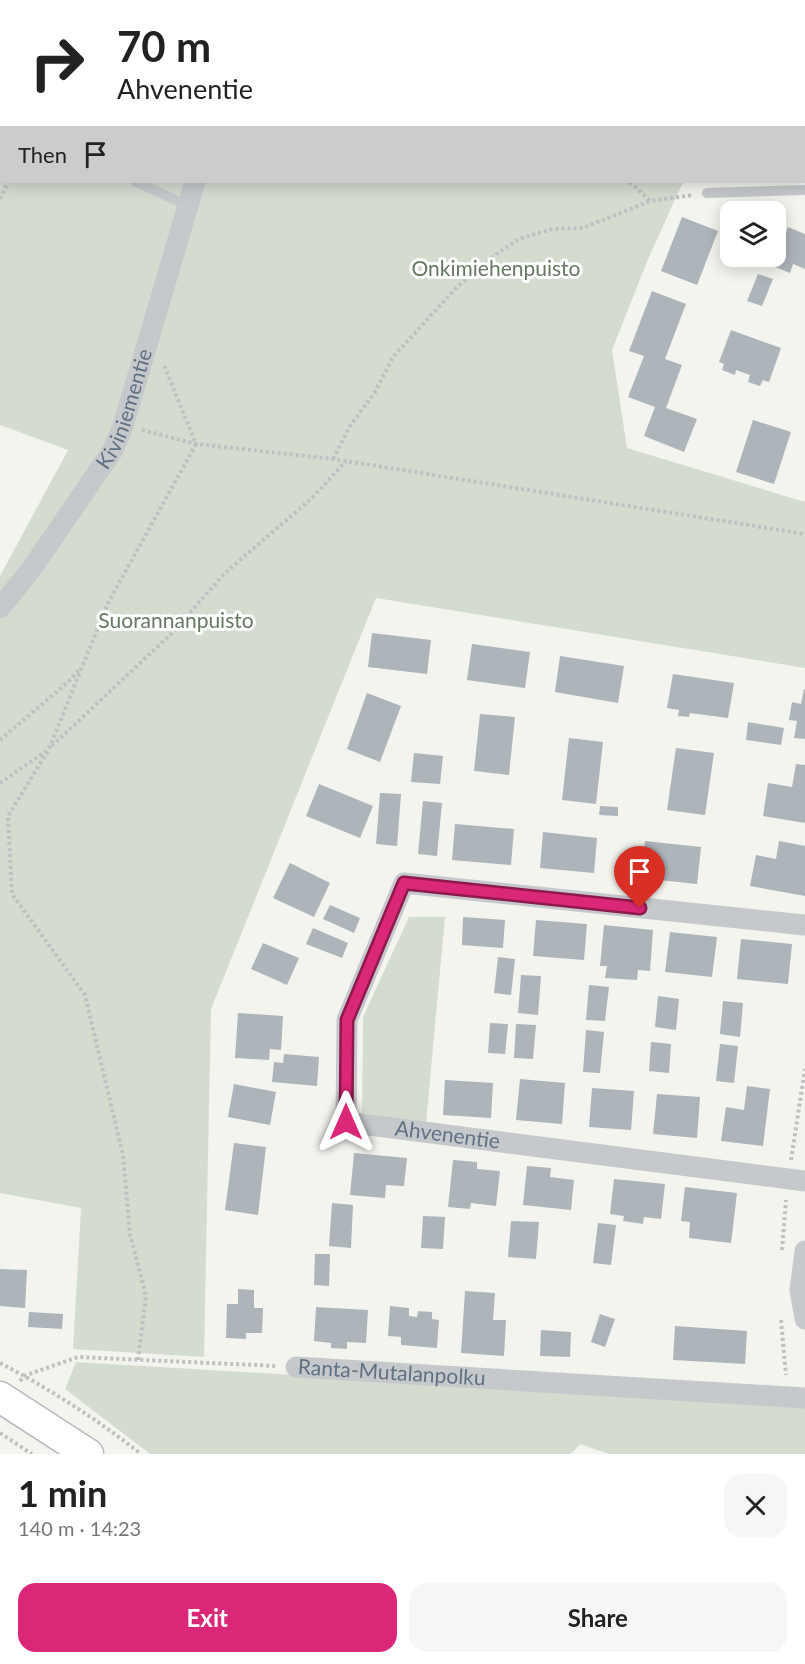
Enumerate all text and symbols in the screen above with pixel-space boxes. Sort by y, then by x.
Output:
text: 70 m [117,21,211,71]
icon: right [18,24,96,102]
text: Ahvenentie [117,72,253,105]
icon: arrive [79,138,112,171]
text: Then [18,141,67,168]
map controls [720,201,786,267]
button: layers [720,201,786,267]
park label: Onkimiehenpuisto [412,255,581,280]
street label: Kiviniementie [90,345,156,473]
park label: Suorannanpuisto [98,607,254,632]
pin [614,846,665,908]
icon: arrive [623,855,656,888]
position arrow [314,1090,378,1154]
street label: Ahvenentie [394,1114,502,1153]
street label: Ranta-Mutalanpolku [297,1353,486,1390]
text: 1 min [18,1471,107,1515]
button: close [724,1474,787,1537]
text: 140 m · 14:23 [18,1516,141,1540]
button: Exit [18,1583,397,1652]
button: Share [409,1583,787,1652]

